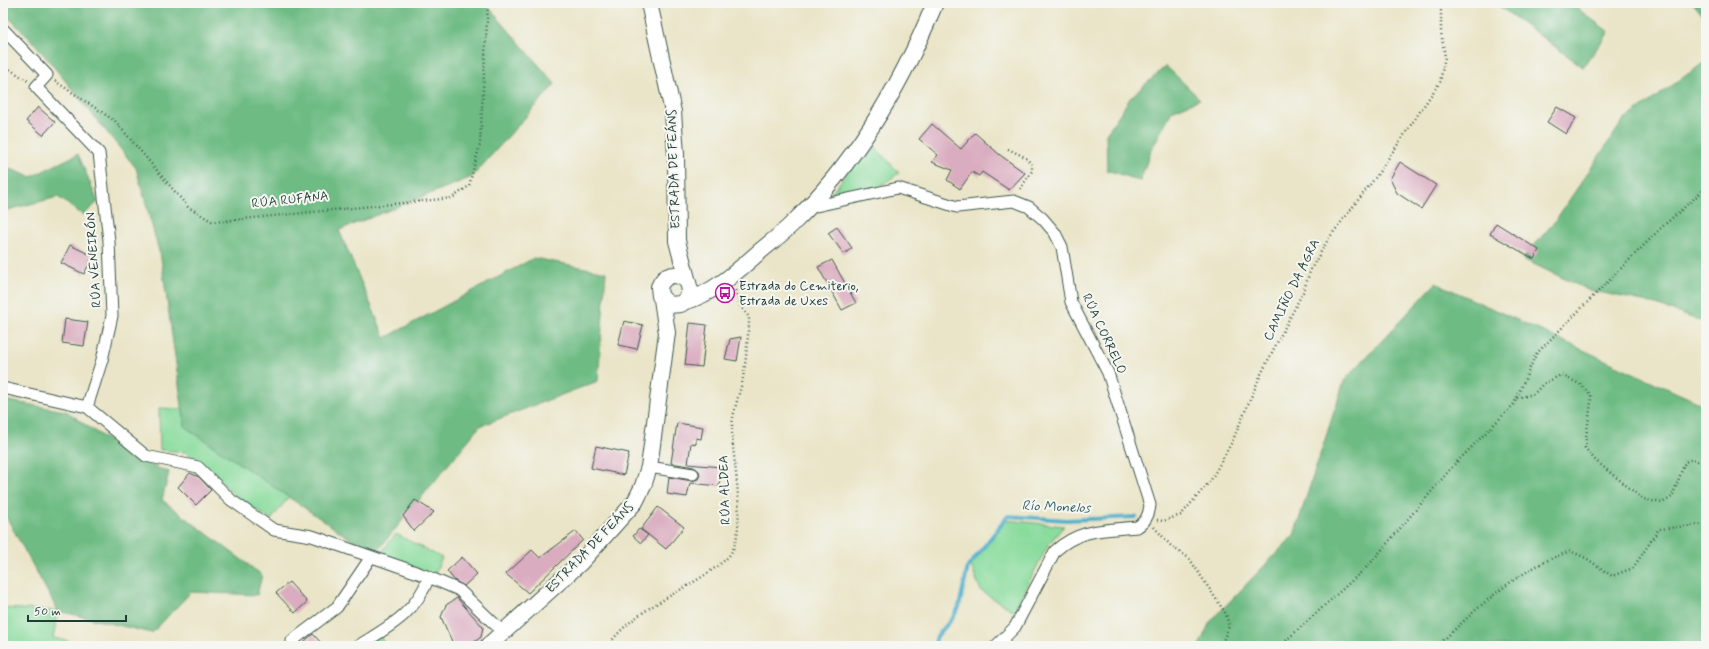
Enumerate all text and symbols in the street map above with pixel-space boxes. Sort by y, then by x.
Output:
street label: ESTRADA DE FEÁNS [662,108,685,229]
street label: RÚA RUFANA [251,188,329,212]
street label: RÚA VENEIRÓN [82,212,106,308]
street label: CAMIÑO DA AGRA [1260,236,1324,344]
place label: Estrada do Cemiterio, Estrada de Uxes [739,278,859,310]
bus stop icon: Estrada do Cemiterio, Estrada de Uxes [714,282,736,304]
street label: RÚA CORRELO [1078,291,1130,377]
street label: RÚA ALDEA [715,455,735,525]
water label: Río Monelos [1021,497,1092,517]
street label: ESTRADA DE FEÁNS [542,498,638,597]
scale bar [28,597,126,623]
text: 50 m [34,604,61,620]

